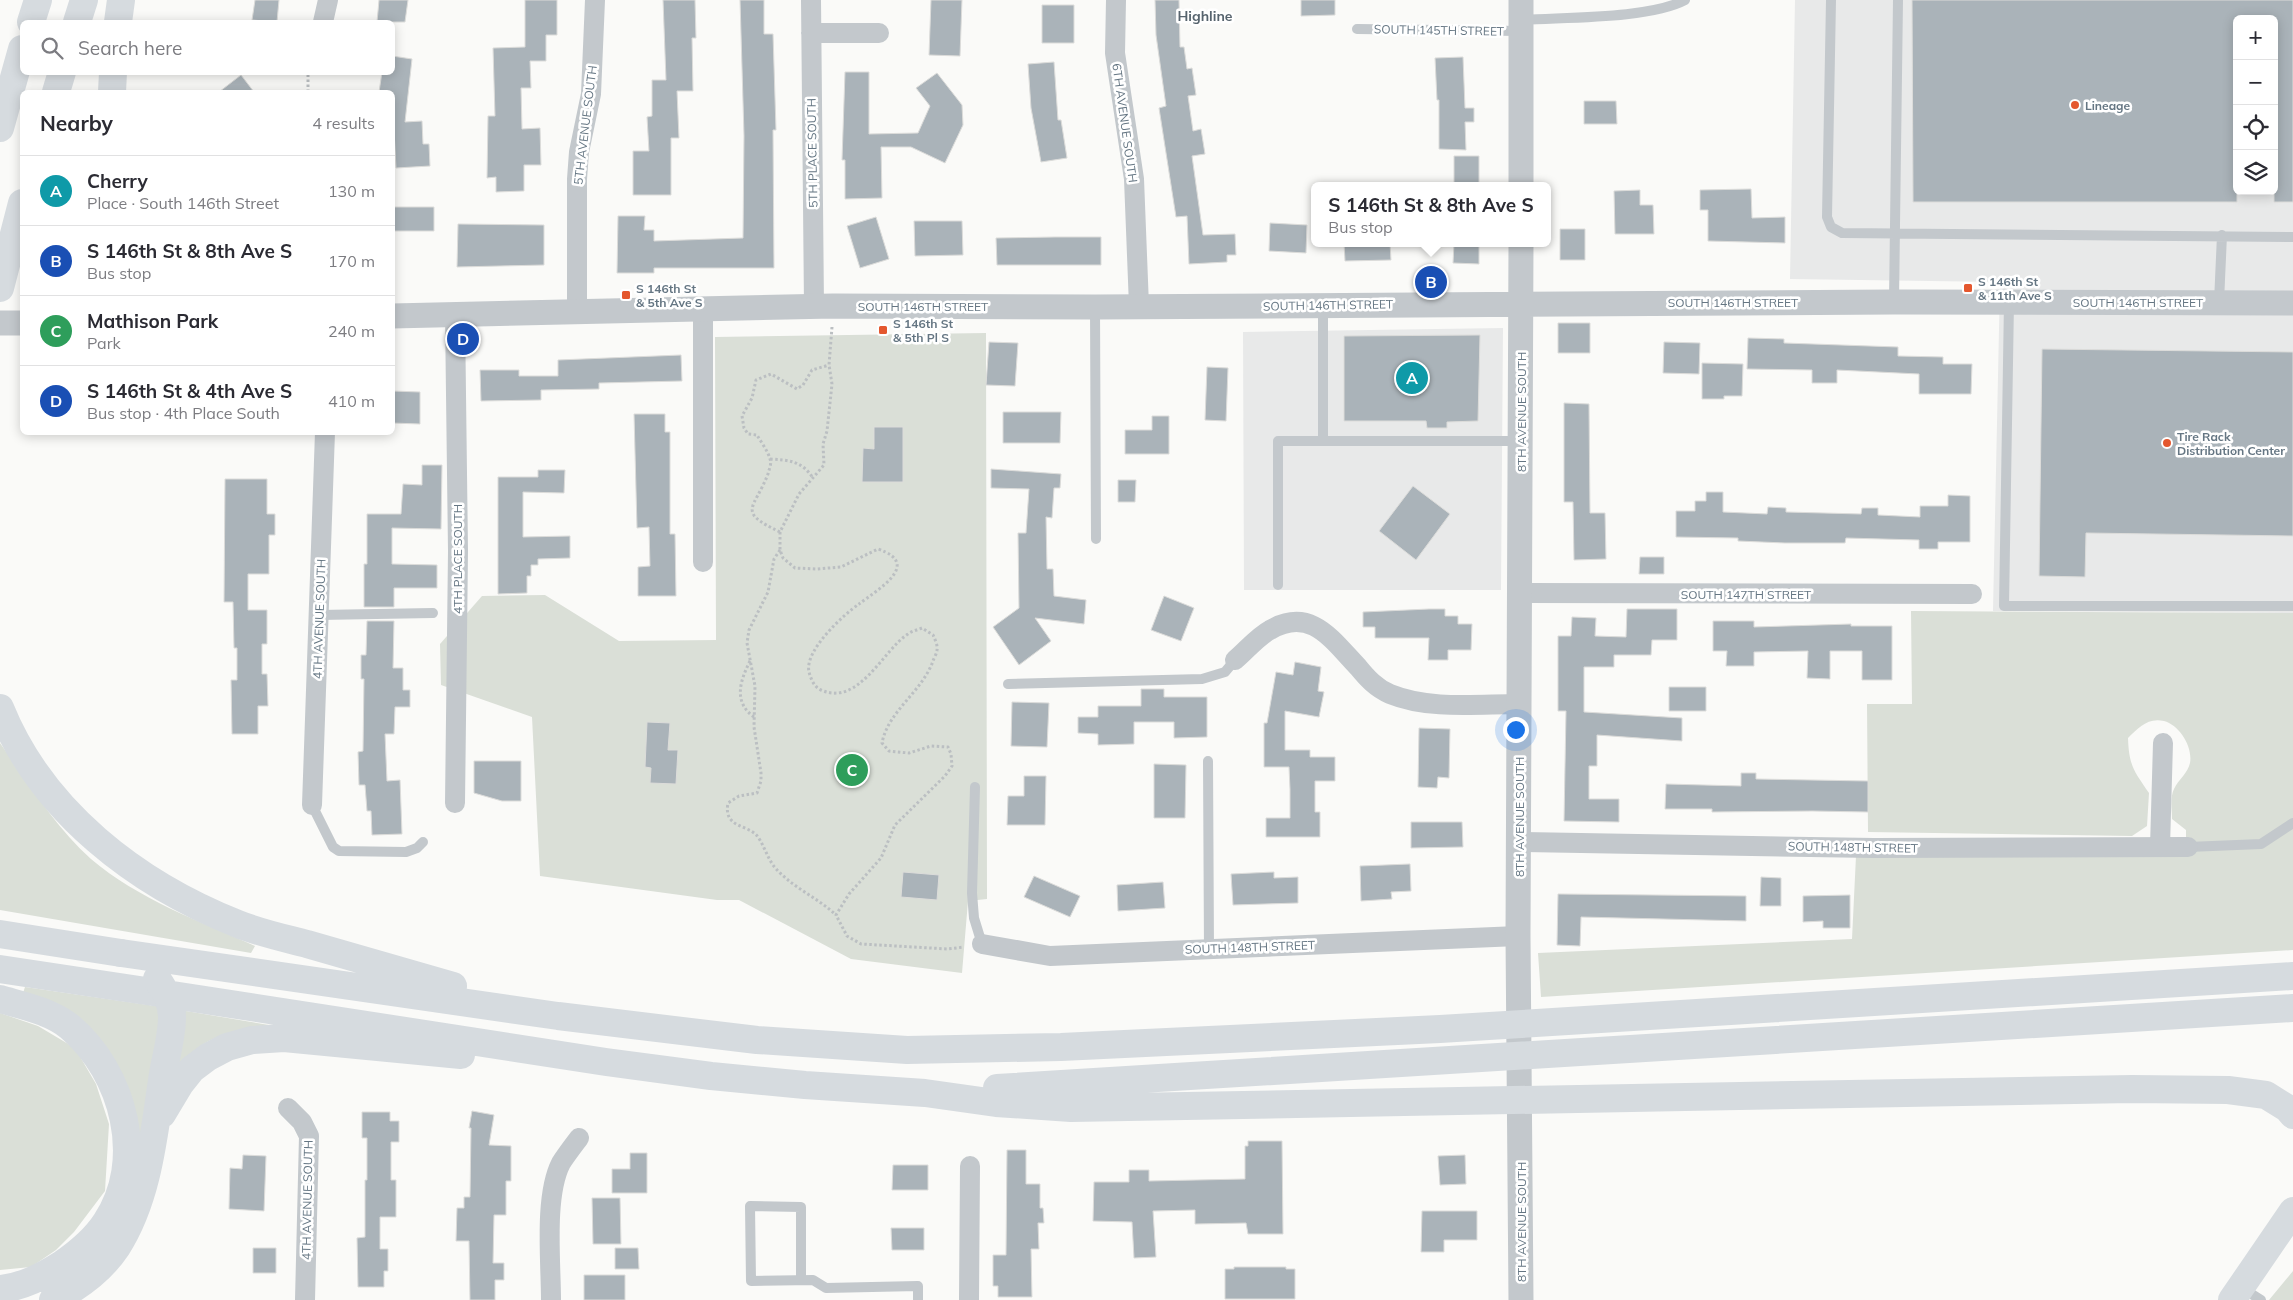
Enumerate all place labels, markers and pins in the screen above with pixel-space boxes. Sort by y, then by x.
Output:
place label: Lineage [2085,98,2131,113]
marker: Lineage [2069,99,2081,111]
pin: B [1415,263,1447,301]
place label: S 146th St & 11th Ave S [1978,274,2052,303]
place label: S 146th St & 5th Ave S [636,281,703,310]
marker: S 146th St & 11th Ave S [1962,282,1974,294]
marker: S 146th St & 5th Ave S [620,289,632,301]
place label: S 146th St & 5th Pl S [893,316,953,345]
pin: D [447,320,479,358]
marker: S 146th St & 5th Pl S [877,324,889,336]
pin: A [1396,359,1428,397]
place label: Tire Rack Distribution Center [2177,429,2285,458]
marker: Tire Rack Distribution Center [2161,437,2173,449]
pin: C [836,751,868,789]

